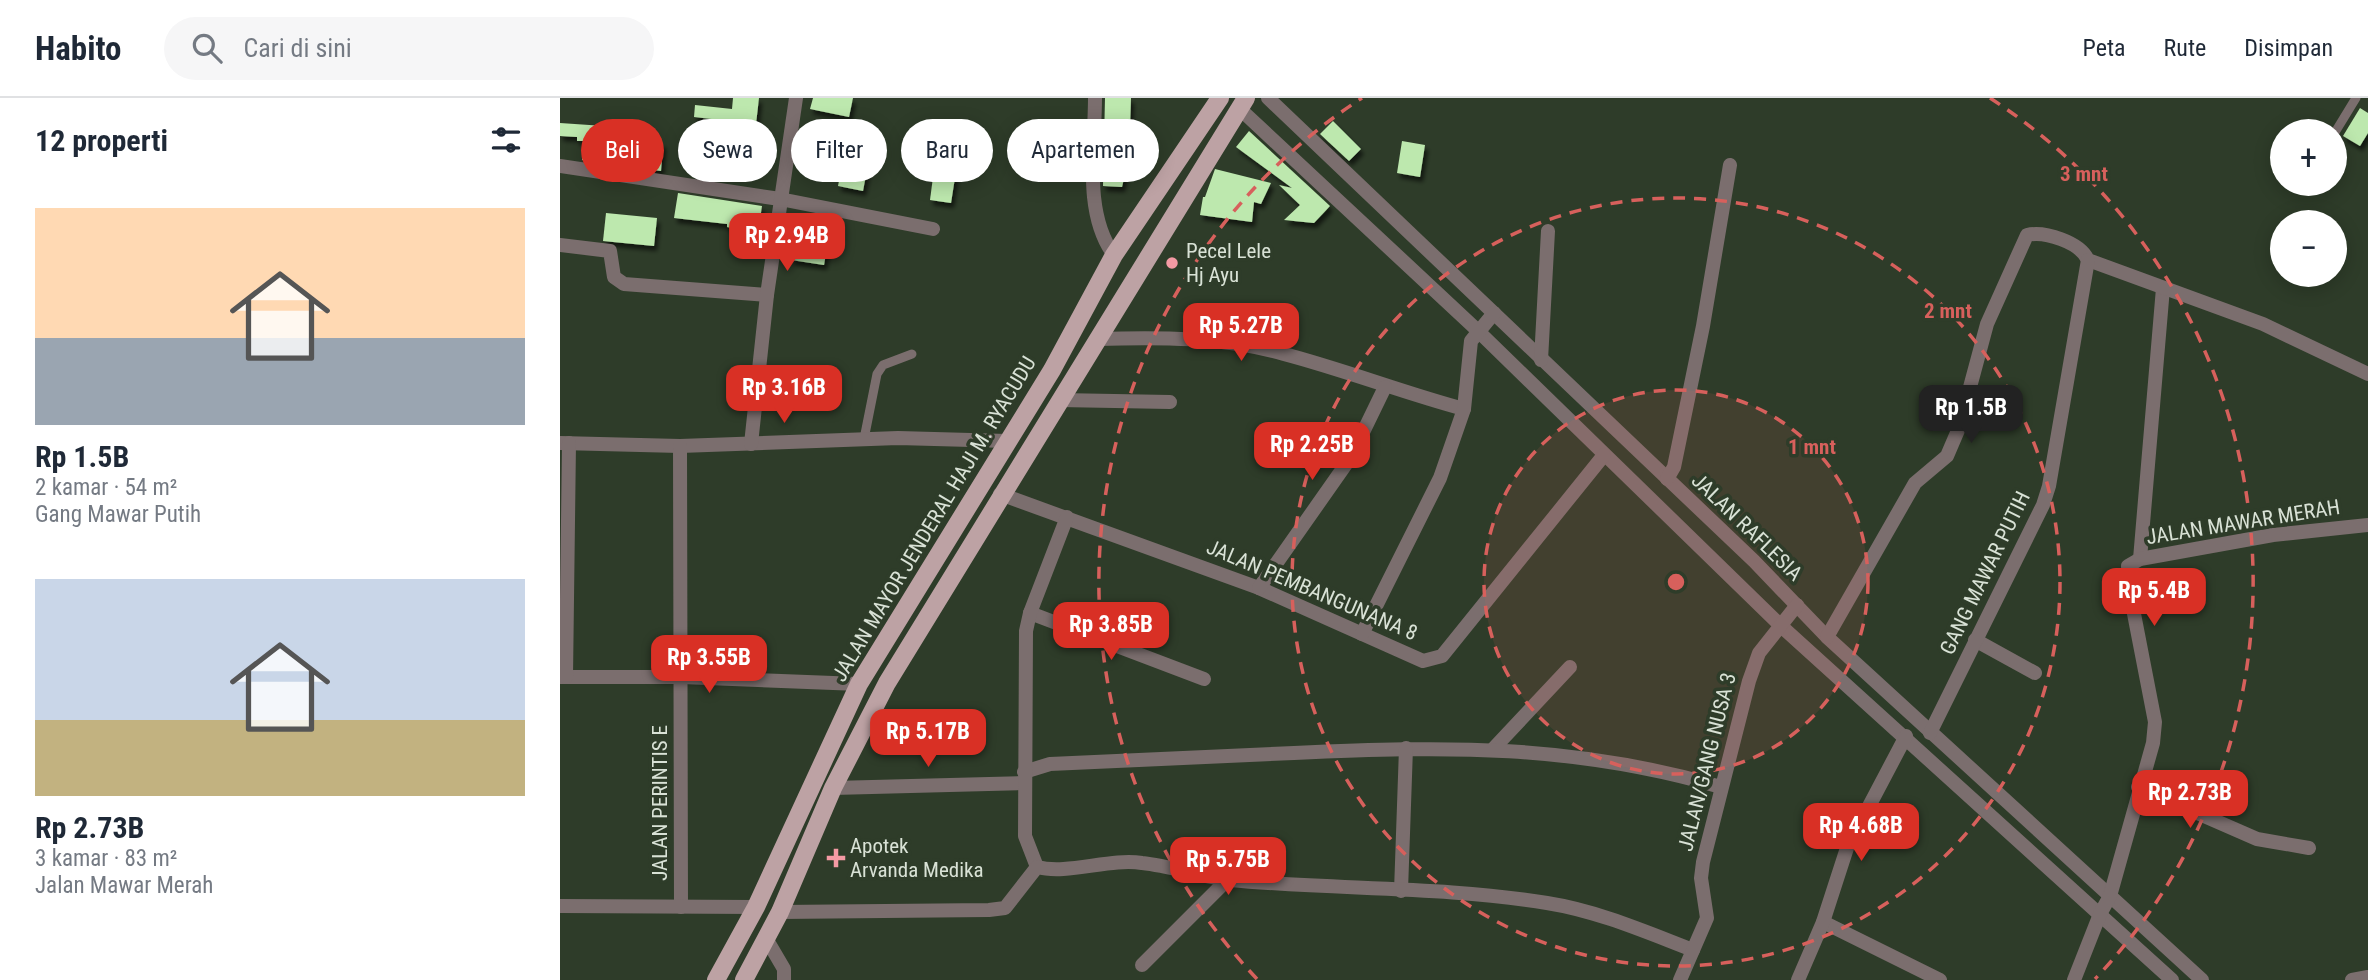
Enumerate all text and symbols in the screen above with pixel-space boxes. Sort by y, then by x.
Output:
search box [164,17,654,80]
text: Habito [35,29,122,68]
icon: search [188,29,226,67]
text: Cari di sini [244,33,352,63]
text: Peta [2083,34,2126,62]
text: Rute [2164,34,2206,62]
text: Disimpan [2244,34,2333,62]
chip: Beli [581,119,664,182]
chip: Sewa [678,119,777,182]
chip: Filter [791,119,887,182]
chip: Baru [901,119,993,182]
chip: Apartemen [1007,119,1159,182]
map controls [2270,119,2347,287]
button: + [2270,119,2347,196]
icon: filters [487,121,525,159]
text: 12 properti [35,123,168,158]
text: 3 mnt [2060,162,2108,186]
button: − [2270,210,2347,287]
pin: Rp 2.94B [715,214,859,273]
text: Rp 2.94B [745,222,829,249]
place label: Pecel Lele Hj Ayu [1186,239,1271,287]
icon: home [217,253,343,379]
marker: Pecel Lele Hj Ayu [1164,255,1180,271]
text: 2 mnt [1924,299,1972,323]
pin: Rp 5.27B [1169,303,1313,363]
text: Rp 5.27B [1199,312,1283,339]
street label: JALAN MAYOR JENDERAL HAJI M. RYACUDU [827,352,1041,686]
pin: Rp 3.16B [712,366,856,425]
text: Rp 3.16B [742,374,826,401]
pin: Rp 1.5B [1906,386,2036,445]
text: Rp 1.5B [1935,394,2007,421]
pin: Rp 2.25B [1240,422,1384,482]
text: Rp 2.25B [1270,431,1354,458]
text: 1 mnt [1788,435,1836,459]
text: Rp 1.5B [35,439,129,474]
street label: JALAN RAFLESIA [1687,468,1807,586]
text: 2 kamar · 54 m² [35,474,177,501]
street label: GANG MAWAR PUTIH [1935,488,2035,658]
street label: JALAN MAWAR MERAH [2144,495,2342,549]
text: Gang Mawar Putih [35,501,201,528]
street label: JALAN PEMBANGUNANA 8 [1203,535,1421,645]
pin: Rp 5.4B [2089,568,2219,628]
centre of rings [1664,570,1688,594]
text: Rp 5.4B [2118,577,2190,604]
pin: Rp 3.85B [1039,602,1183,662]
text: Rp 3.85B [1069,611,1153,638]
icon: home [217,624,343,750]
pin: Rp 3.55B [637,636,781,695]
text: Rp 3.55B [667,644,751,671]
street label: JALAN/GANG NUSA 3 [1673,670,1741,854]
pin: Rp 5.17B [856,710,1000,769]
text: Rp 5.17B [886,718,970,745]
street label: JALAN PERINTIS E [648,725,672,881]
pin: Rp 2.73B [2118,770,2262,830]
text: Rp 2.73B [2148,779,2232,806]
pin: Rp 4.68B [1789,804,1933,863]
text: Rp 2.73B [35,810,144,845]
text: Rp 4.68B [1819,812,1903,839]
place label: Apotek Arvanda Medika [850,834,984,882]
pin: Rp 5.75B [1156,838,1300,897]
text: 3 kamar · 83 m² [35,845,177,872]
text: Rp 5.75B [1186,846,1270,873]
marker: Apotek Arvanda Medika [828,850,844,866]
text: Jalan Mawar Merah [35,872,213,899]

